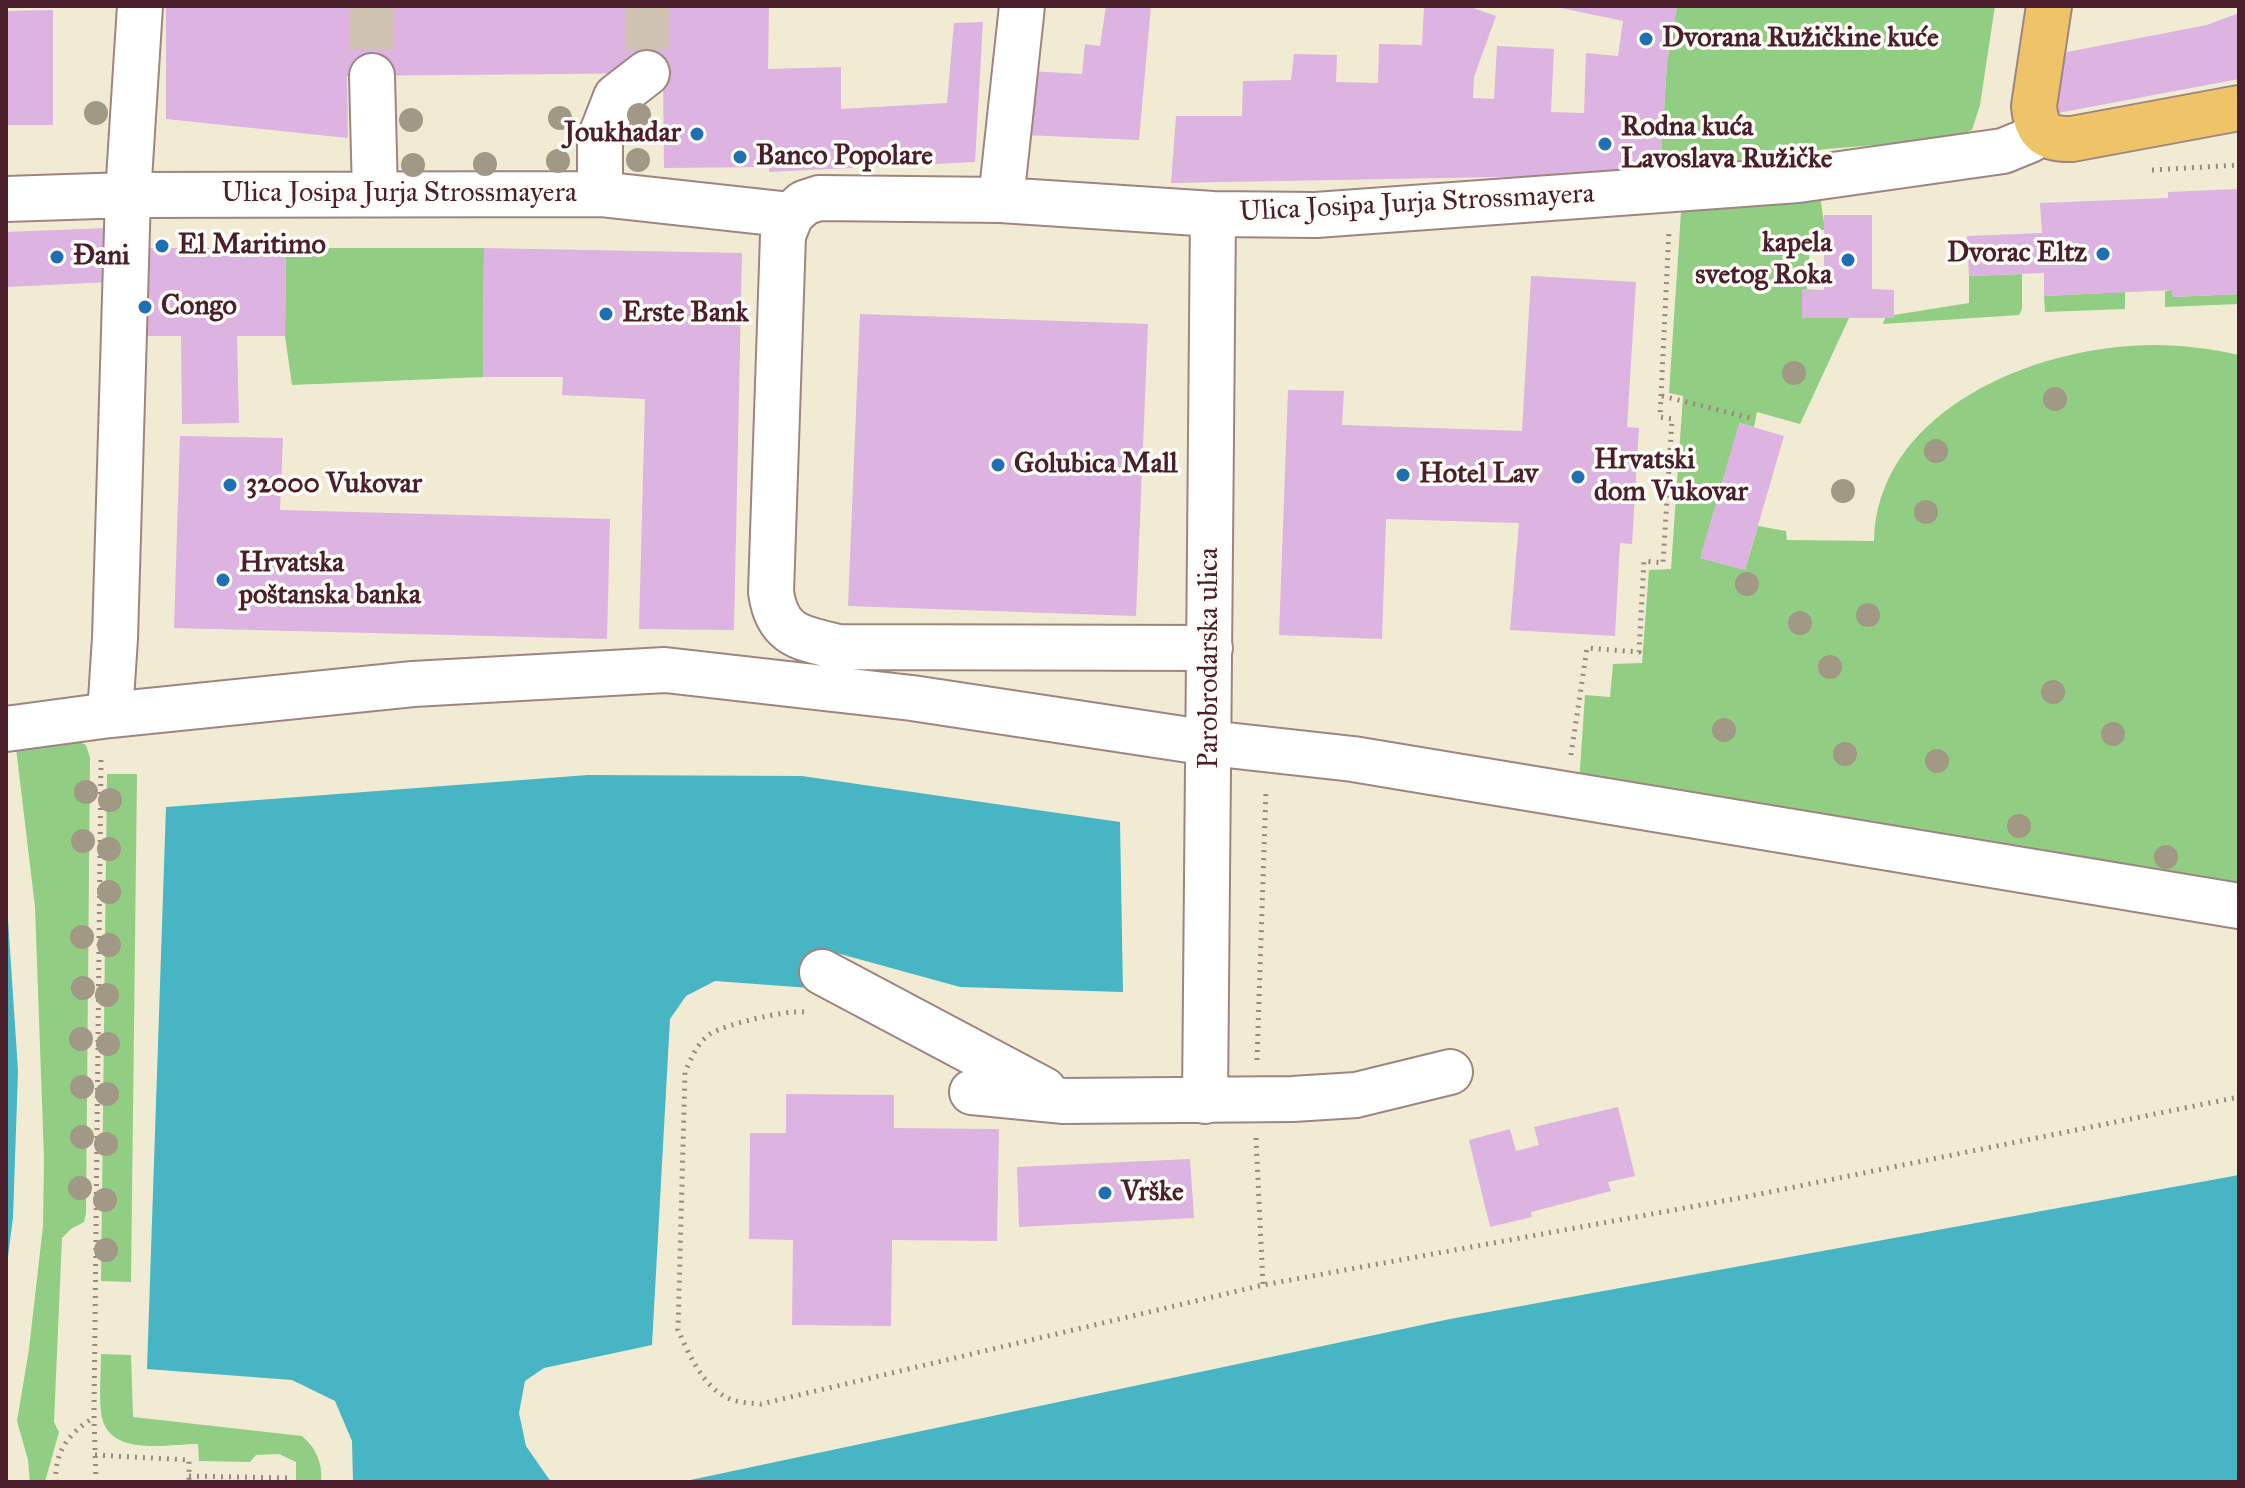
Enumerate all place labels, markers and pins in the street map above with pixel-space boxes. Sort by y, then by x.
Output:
place label: Dvorana Ružičkine kuće [1662,22,1939,56]
marker: Dvorana Ružičkine kuće [1637,30,1655,48]
place label: Rodna kuća Lavoslava Ružičke [1621,111,1833,177]
place label: Joukhadar [564,117,681,151]
marker: Joukhadar [688,125,706,143]
marker: Rodna kuća Lavoslava Ružičke [1596,135,1614,153]
place label: Banco Popolare [756,140,933,174]
marker: Banco Popolare [731,148,749,166]
place label: kapela svetog Roka [1695,227,1832,293]
place label: El Maritimo [178,229,326,263]
marker: El Maritimo [153,237,171,255]
place label: Dvorac Eltz [1947,237,2087,271]
place label: Đani [73,240,130,274]
marker: Dvorac Eltz [2094,245,2112,263]
marker: Đani [48,248,66,266]
marker: kapela svetog Roka [1839,251,1857,269]
place label: Congo [161,290,237,324]
place label: Erste Bank [622,297,749,331]
marker: Congo [136,298,154,316]
marker: Erste Bank [597,305,615,323]
place label: Hrvatski dom Vukovar [1594,444,1748,510]
place label: Golubica Mall [1014,448,1178,482]
marker: Golubica Mall [989,456,1007,474]
place label: Hotel Lav [1419,458,1538,492]
marker: Hotel Lav [1394,466,1412,484]
place label: 32000 Vukovar [246,468,422,502]
marker: Hrvatski dom Vukovar [1569,468,1587,486]
marker: 32000 Vukovar [221,476,239,494]
place label: Hrvatska poštanska banka [239,547,421,613]
marker: Hrvatska poštanska banka [214,571,232,589]
place label: Vrške [1121,1176,1184,1210]
marker: Vrške [1096,1184,1114,1202]

